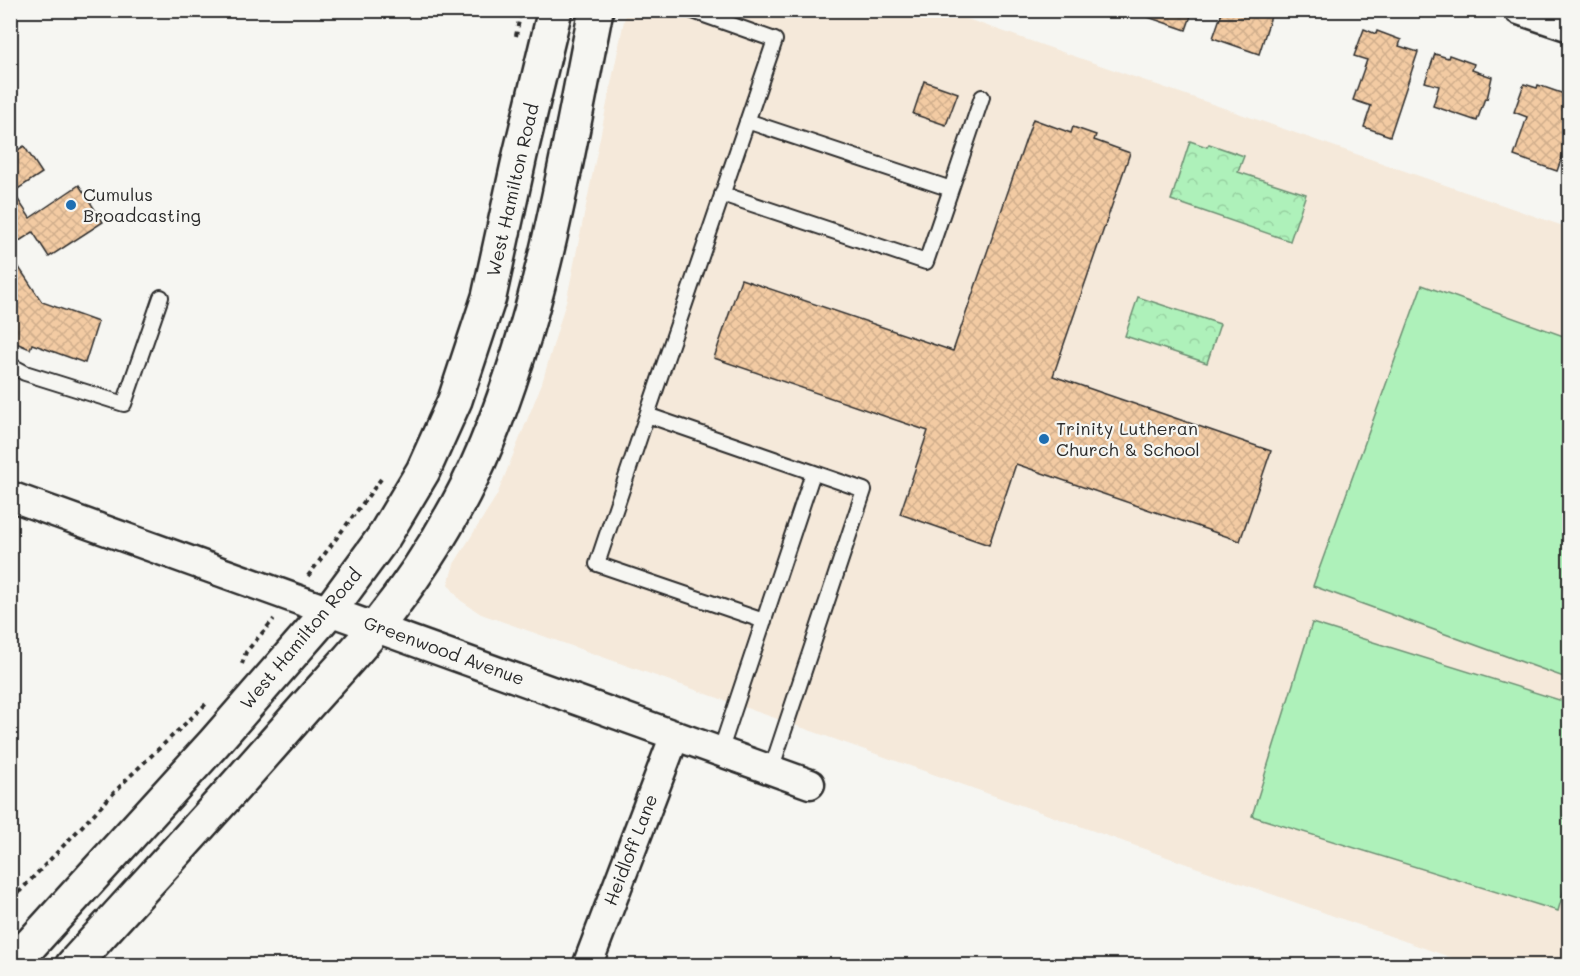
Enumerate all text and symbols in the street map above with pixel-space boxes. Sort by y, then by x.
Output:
street label: West Hamilton Road [480,101,544,279]
place label: Cumulus Broadcasting [83,182,201,227]
marker: Cumulus Broadcasting [64,198,78,212]
place label: Trinity Lutheran Church & School [1056,416,1200,461]
marker: Trinity Lutheran Church & School [1037,432,1051,446]
street label: West Hamilton Road [234,563,366,714]
street label: Greenwood Avenue [361,610,528,690]
street label: Heidloff Lane [598,790,662,909]

